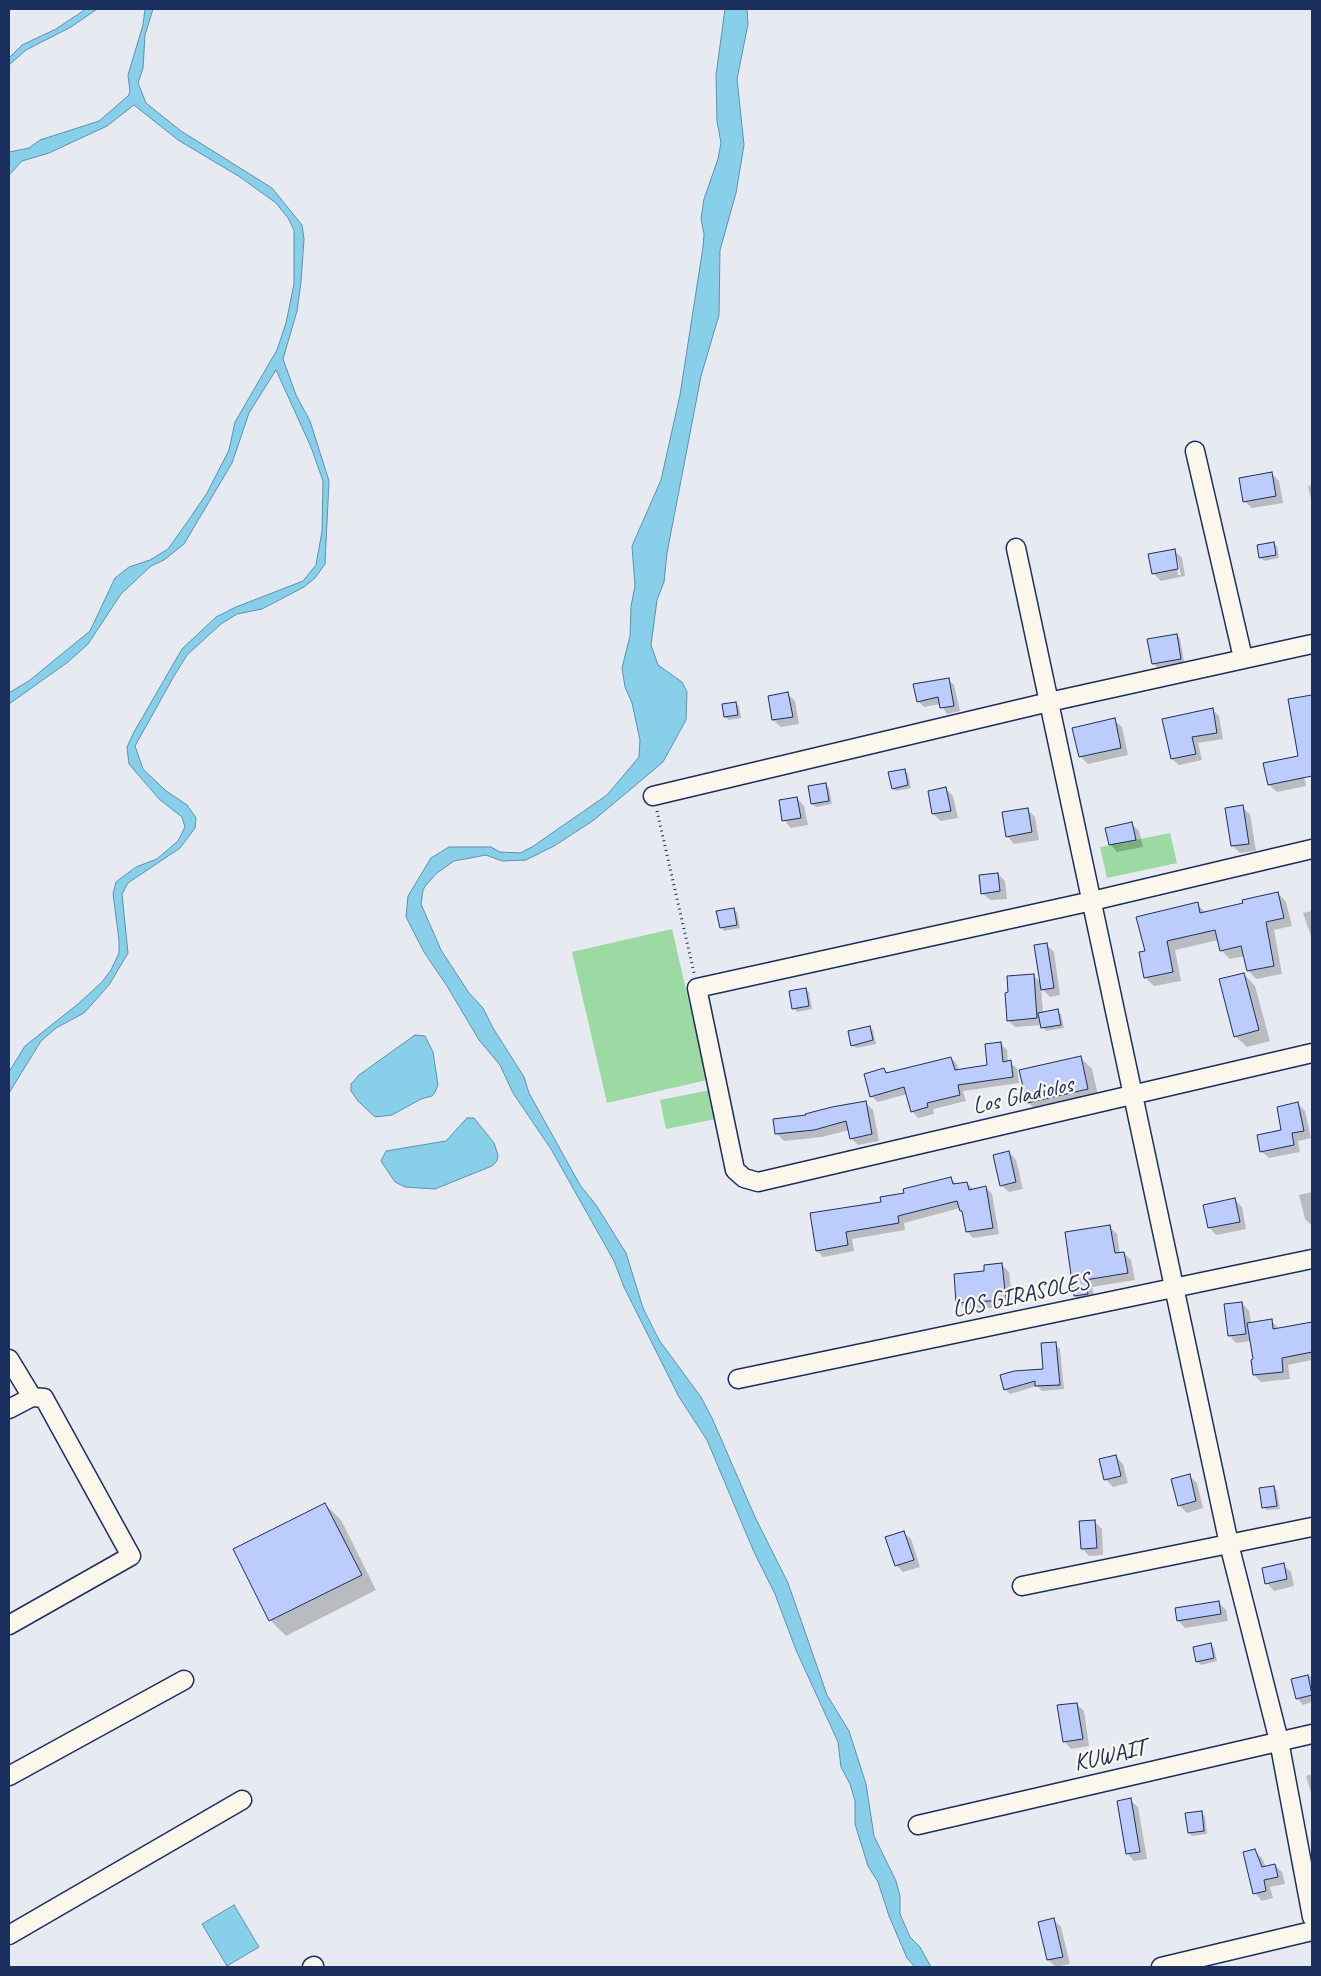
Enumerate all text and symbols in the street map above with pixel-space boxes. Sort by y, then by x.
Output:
street label: Los Gladiolos [970,1070,1076,1122]
street label: LOS GIRASOLES [950,1267,1092,1325]
street label: KUWAIT [1071,1734,1149,1778]

